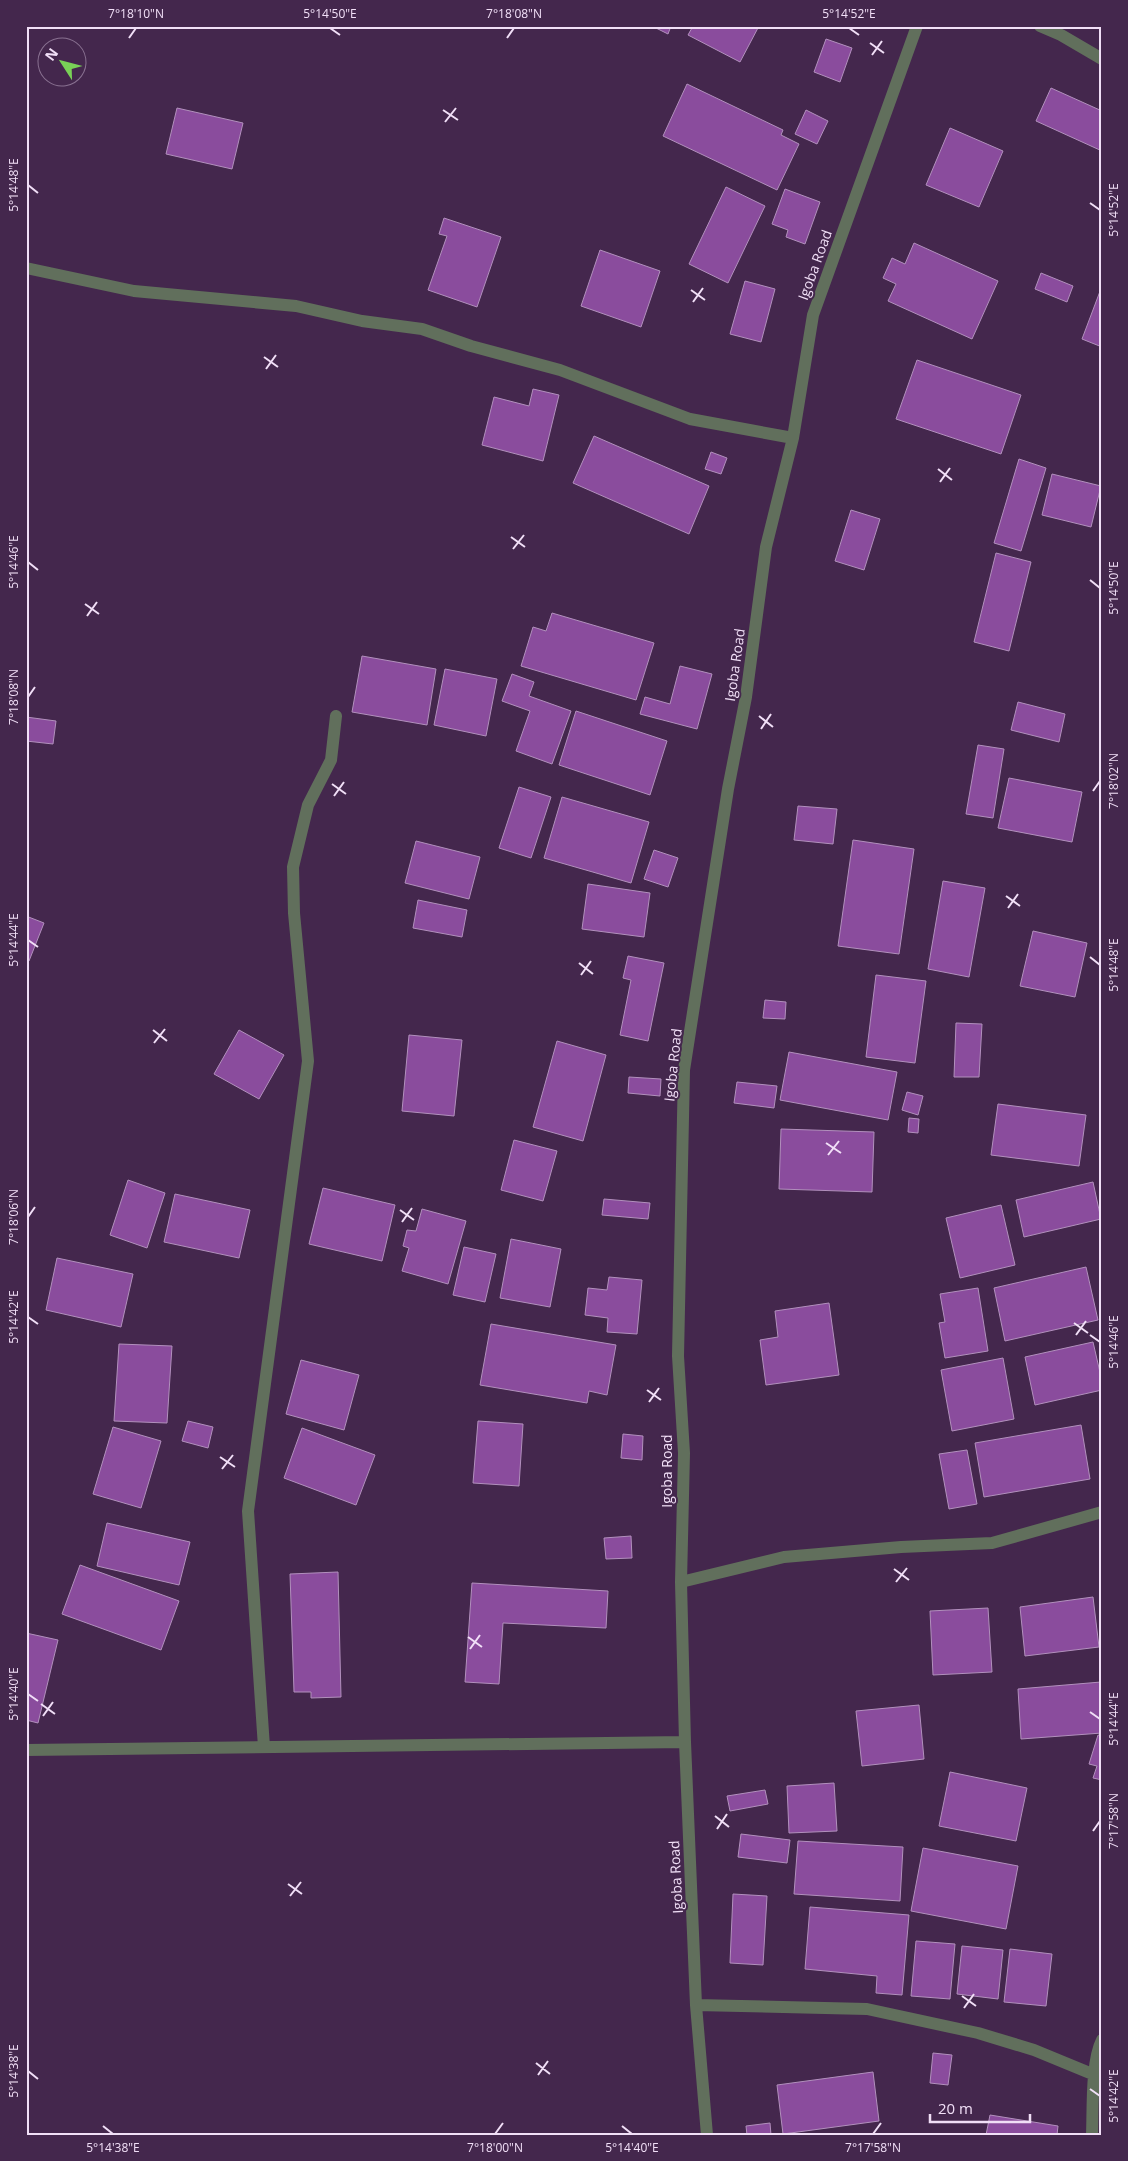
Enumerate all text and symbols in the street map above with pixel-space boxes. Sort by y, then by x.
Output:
text: 7°18'10"N [108,5,164,22]
text: 5°14'50"E [303,5,357,22]
text: 7°18'08"N [486,5,542,22]
text: 5°14'52"E [822,5,876,22]
north arrow [38,38,88,88]
text: N [40,44,62,64]
text: 5°14'48"E [5,158,22,212]
text: 5°14'52"E [1105,183,1122,237]
street label: Igoba Road [793,227,836,303]
text: 5°14'46"E [5,535,22,589]
text: 5°14'50"E [1105,561,1122,615]
street label: Igoba Road [720,627,749,703]
text: 7°18'08"N [5,669,22,725]
text: 7°18'02"N [1105,753,1122,809]
text: 5°14'44"E [5,913,22,967]
text: 5°14'48"E [1105,938,1122,992]
street label: Igoba Road [659,1027,686,1102]
text: 7°18'06"N [5,1189,22,1245]
text: 5°14'42"E [5,1290,22,1344]
text: 5°14'46"E [1105,1315,1122,1369]
street label: Igoba Road [657,1434,676,1508]
text: 5°14'40"E [5,1667,22,1721]
text: 5°14'44"E [1105,1692,1122,1746]
text: 7°17'58"N [1105,1793,1122,1849]
street label: Igoba Road [664,1840,687,1914]
text: 5°14'38"E [5,2044,22,2098]
text: 5°14'42"E [1105,2069,1122,2123]
scale bar [930,2091,1030,2123]
text: 20 m [938,2098,973,2118]
text: 5°14'38"E [86,2139,140,2156]
text: 7°18'00"N [467,2139,523,2156]
text: 5°14'40"E [605,2139,659,2156]
text: 7°17'58"N [845,2139,901,2156]

